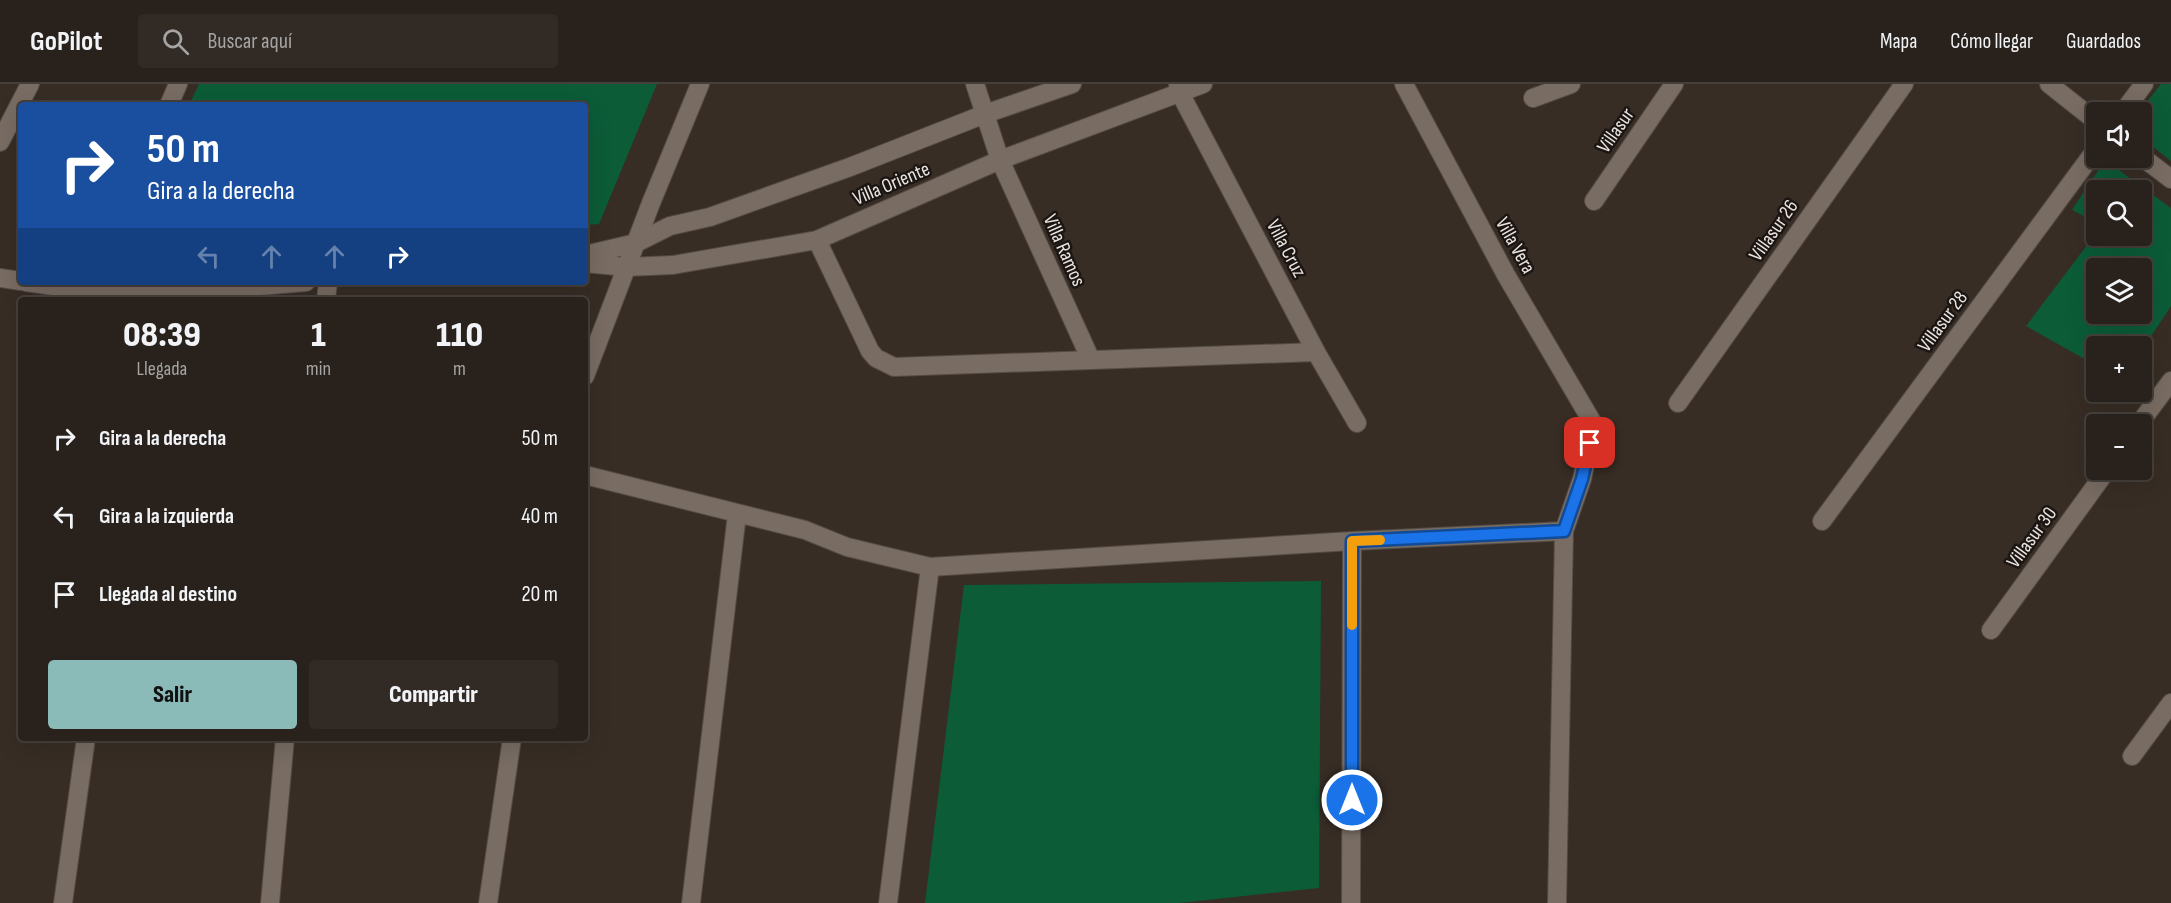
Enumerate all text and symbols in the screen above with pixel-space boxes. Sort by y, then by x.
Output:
search box [138,14,558,68]
text: GoPilot [30,25,102,58]
icon: search [159,25,192,58]
text: Buscar aquí [207,28,292,55]
text: Mapa [1880,29,1917,54]
text: Cómo llegar [1950,29,2033,54]
text: Guardados [2066,29,2141,54]
map controls [2086,102,2152,480]
button: sound [2086,102,2152,168]
street label: Villasur [1592,103,1640,158]
text: 50 m [147,124,220,175]
icon: right [48,126,126,204]
street label: Villa Oriente [849,157,933,211]
text: Gira a la derecha [147,175,295,207]
button: search [2086,180,2152,246]
street label: Villasur 26 [1744,195,1804,266]
street label: Villa Ramos [1038,211,1091,290]
street label: Villa Vera [1490,213,1540,278]
street label: Villa Cruz [1261,215,1311,281]
icon: left [192,240,225,273]
icon: ahead [255,240,288,273]
icon: ahead [318,240,351,273]
icon: right [381,240,414,273]
button: layers [2086,258,2152,324]
street label: Villasur 28 [1913,286,1973,357]
text: 08:39 [123,314,201,357]
text: 1 [311,314,326,357]
text: 110 [436,314,483,357]
button: + [2086,336,2152,402]
text: Llegada [137,357,187,381]
text: min [306,357,331,381]
text: m [453,357,466,381]
button: − [2086,414,2152,480]
pin [1564,417,1615,468]
icon: right [48,422,81,455]
text: Gira a la derecha [99,425,226,452]
text: 50 m [522,425,558,452]
icon: arrive [1573,426,1606,459]
icon: left [48,500,81,533]
street label: Villasur 30 [2002,502,2062,573]
text: Gira a la izquierda [99,503,234,530]
text: 40 m [521,503,558,530]
icon: arrive [48,578,81,611]
text: Llegada al destino [99,581,237,608]
text: 20 m [522,581,558,608]
button: Salir [48,660,297,729]
button: Compartir [309,660,558,729]
position arrow [1320,768,1384,832]

